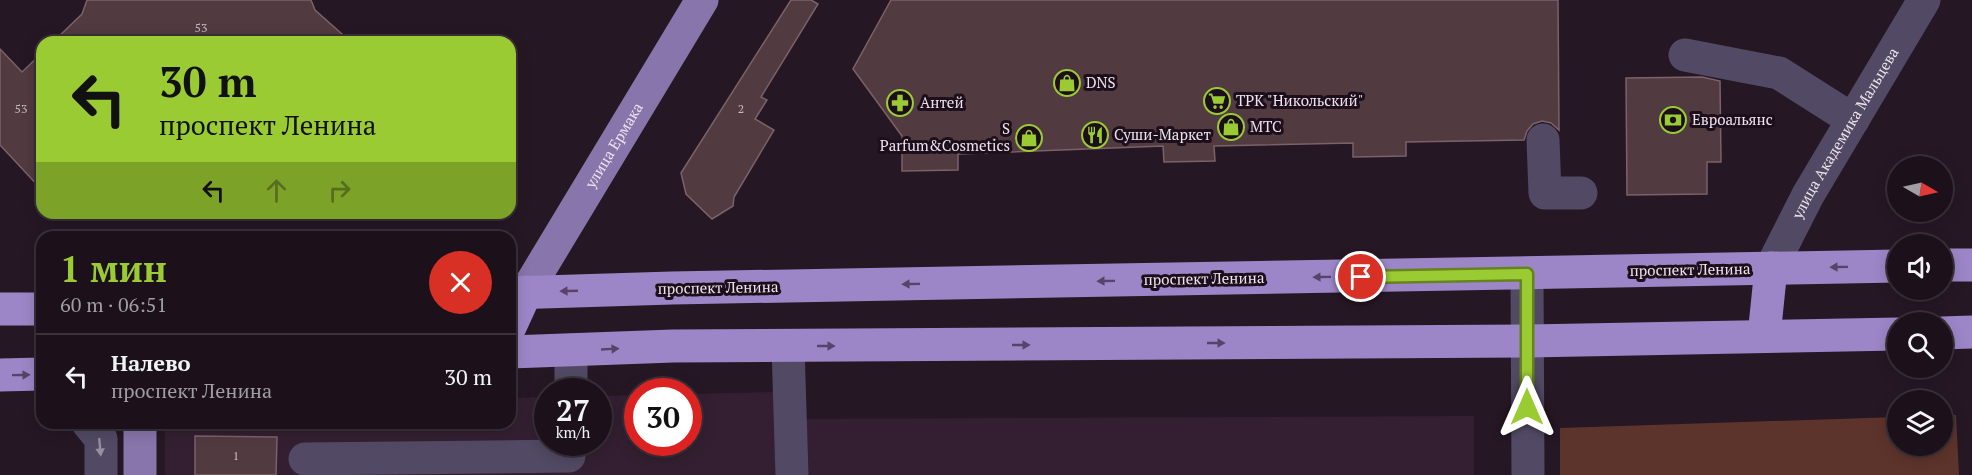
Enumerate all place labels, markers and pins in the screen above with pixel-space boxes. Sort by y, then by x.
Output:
shop icon: DNS [1052,68,1082,98]
place label: DNS [1086,72,1116,92]
supermarket icon: ТРК "Никольский" [1202,86,1232,116]
pharmacy icon: Антей [885,88,915,118]
place label: ТРК "Никольский" [1236,90,1363,110]
place label: Антей [920,92,964,112]
bank icon: Евроальянс [1658,105,1688,135]
place label: Евроальянс [1692,109,1773,129]
shop icon: МТС [1216,112,1246,142]
place label: МТС [1250,116,1282,136]
place label: S Parfum&Cosmetics [880,118,1010,155]
restaurant icon: Суши-Маркет [1080,120,1110,150]
shop icon: S Parfum&Cosmetics [1014,123,1044,153]
place label: Суши-Маркет [1114,124,1211,144]
pin [1335,251,1386,302]

